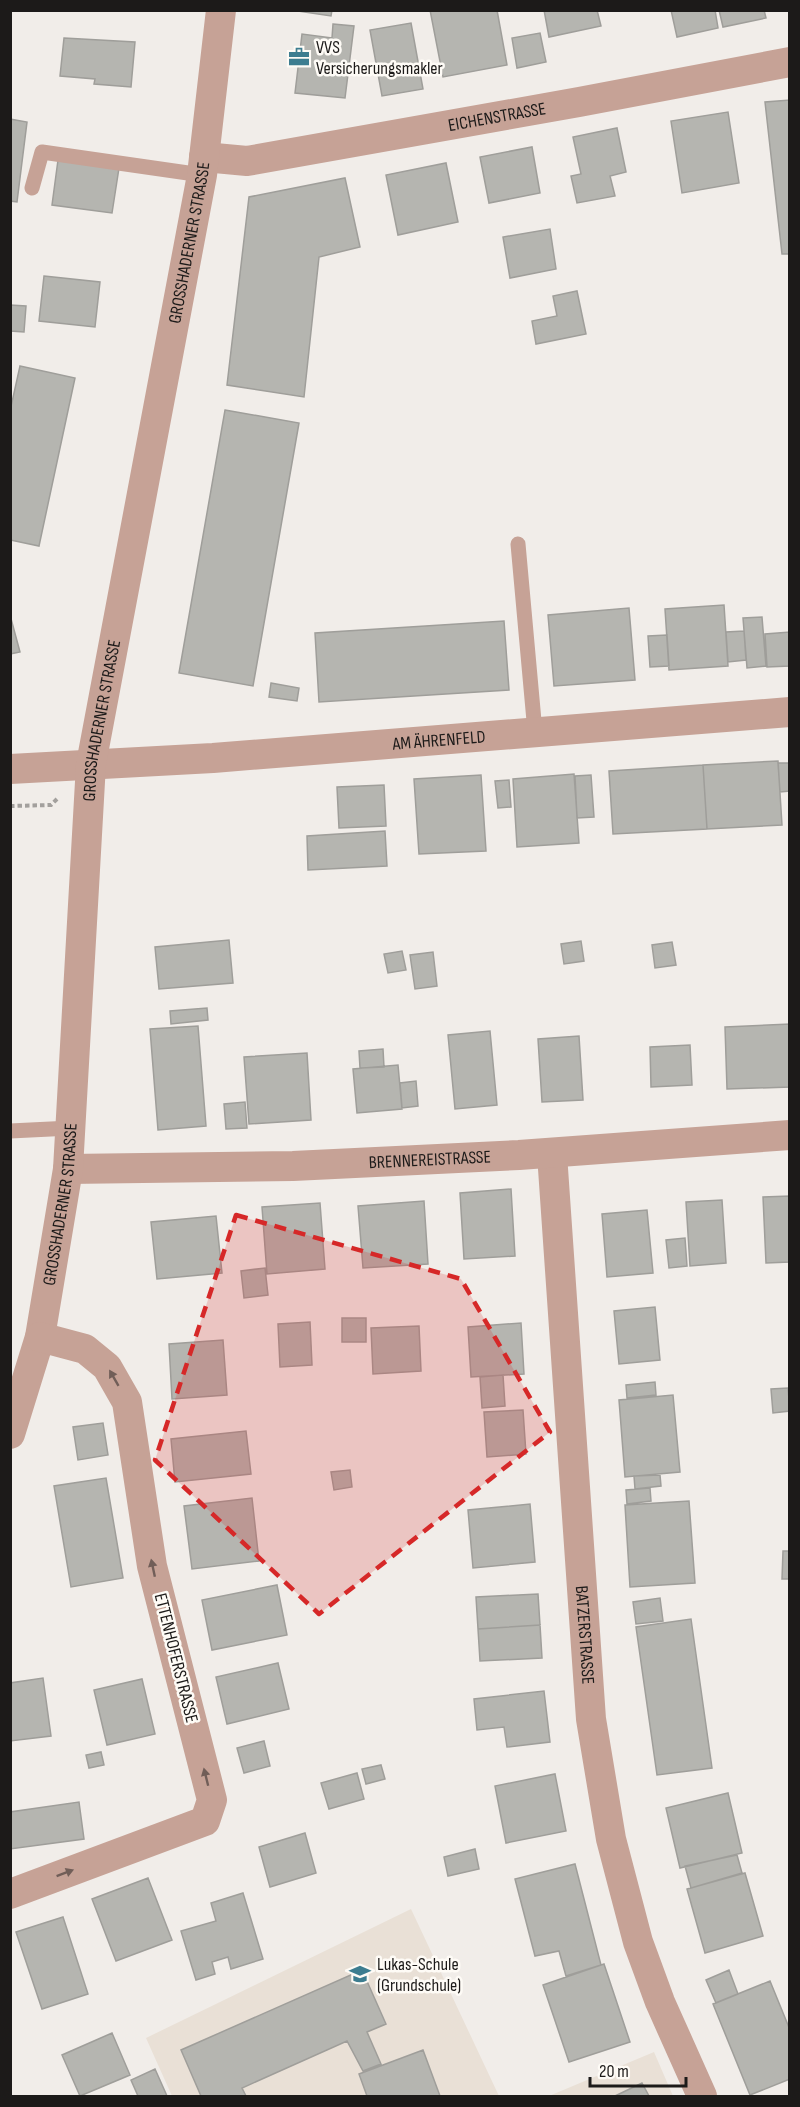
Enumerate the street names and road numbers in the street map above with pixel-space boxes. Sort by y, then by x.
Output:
street label: EICHENSTRASSE [446,98,547,136]
street label: GROSSHADERNER STRASSE [164,161,214,325]
street label: GROSSHADERNER STRASSE [78,638,125,802]
street label: AM ÄHRENFELD [391,726,486,754]
street label: GROSSHADERNER STRASSE [38,1122,81,1287]
street label: BRENNEREISTRASSE [368,1146,491,1173]
street label: BATZERSTRASSE [571,1585,599,1685]
street label: ETTENHOFERSTRASSE [150,1591,202,1725]

